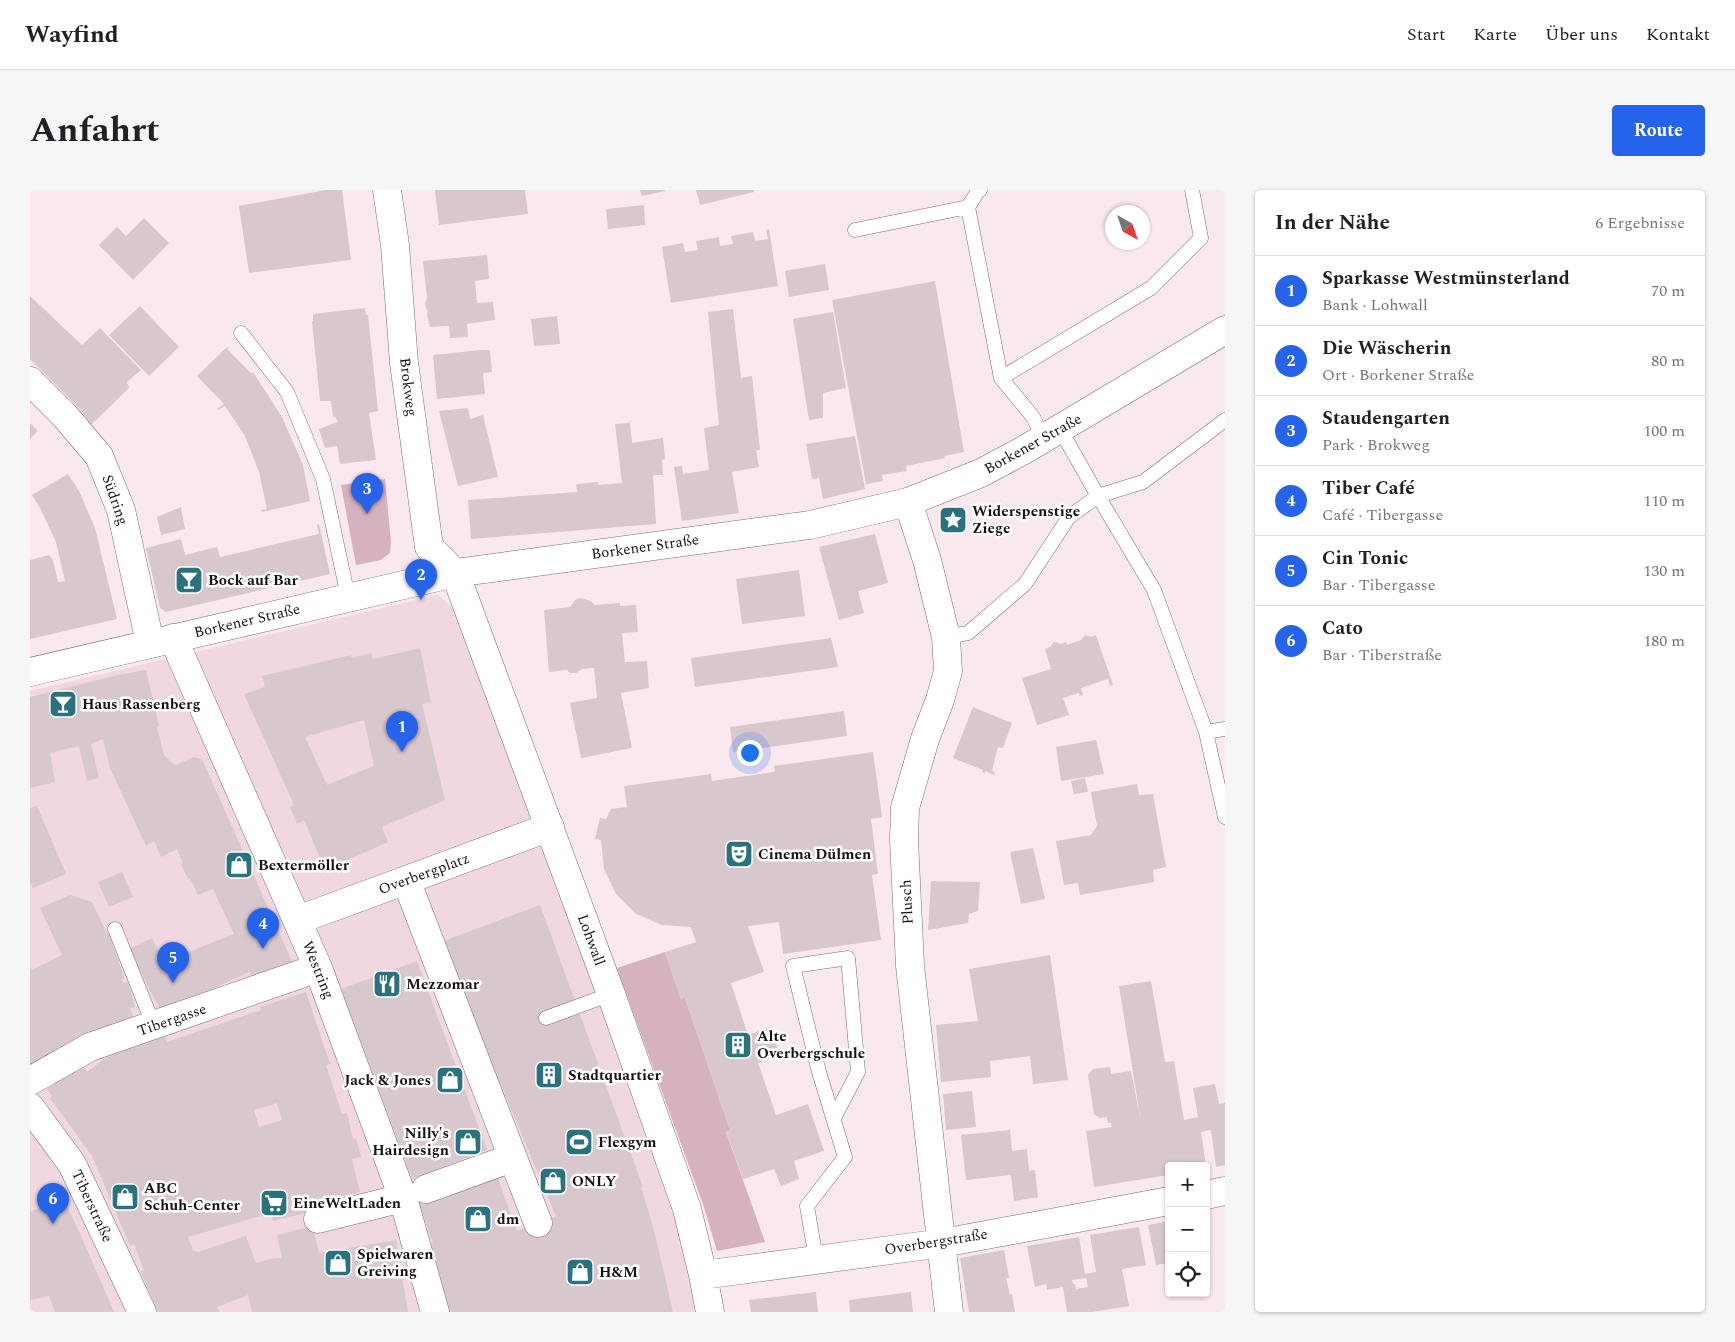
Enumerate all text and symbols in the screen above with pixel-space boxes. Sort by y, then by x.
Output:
text: Wayfind [25,17,119,53]
text: Start [1407,21,1445,48]
text: Karte [1473,21,1517,48]
text: Über uns [1545,21,1618,48]
text: Kontakt [1646,21,1710,48]
text: Anfahrt [30,104,160,157]
button: Route [1612,105,1705,156]
north arrow [1105,205,1150,250]
text: In der Nähe [1275,207,1390,239]
text: 6 Ergebnisse [1595,211,1685,235]
text: Sparkasse Westmünsterland [1322,264,1570,293]
text: 1 [1287,279,1295,303]
text: 70 m [1651,279,1685,303]
text: Bank · Lohwall [1322,293,1428,317]
text: Die Wäscherin [1322,334,1451,363]
text: 2 [1287,349,1295,373]
text: 80 m [1651,349,1685,373]
street label: Brokweg [393,356,423,418]
text: Ort · Borkener Straße [1322,363,1475,387]
text: Staudengarten [1322,404,1450,433]
street label: Borkener Straße [980,408,1086,480]
text: 3 [1287,419,1295,443]
text: 100 m [1643,419,1685,443]
text: Park · Brokweg [1322,433,1430,457]
street label: Südring [96,472,134,528]
pin: 3 [351,473,383,514]
text: Tiber Café [1322,474,1415,503]
text: 4 [1287,489,1295,513]
text: 110 m [1643,489,1685,513]
place label: Widerspenstige Ziege [972,500,1080,540]
text: Café · Tibergasse [1322,503,1443,527]
place icon: Widerspenstige Ziege [938,505,968,535]
street label: Borkener Straße [590,528,700,566]
text: Cin Tonic [1322,544,1408,573]
pin: 2 [405,559,437,600]
text: 5 [1287,559,1295,583]
text: 130 m [1643,559,1685,583]
bar icon: Bock auf Bar [174,565,204,595]
place label: Bock auf Bar [208,569,299,592]
text: Bar · Tibergasse [1322,573,1435,597]
street label: Borkener Straße [192,598,302,644]
text: Cato [1322,614,1363,643]
text: 6 [1287,629,1295,653]
text: 180 m [1643,629,1685,653]
text: Bar · Tiberstraße [1322,643,1442,667]
bar icon: Haus Rassenberg [48,689,78,719]
place label: Haus Rassenberg [82,693,201,716]
pin: 1 [386,711,418,752]
your location [737,740,763,766]
theatre icon: Cinema Dülmen [724,839,754,869]
place label: Cinema Dülmen [758,843,871,866]
street label: Overbergplatz [375,847,473,901]
shop icon: Bextermöller [224,850,254,880]
place label: Bextermöller [258,854,350,877]
street label: Plusch [894,879,920,925]
pin: 4 [247,908,279,949]
street label: Lohwall [571,911,611,969]
street label: Westring [296,937,340,1003]
pin: 5 [157,942,189,983]
restaurant icon: Mezzomar [372,969,402,999]
place label: Mezzomar [406,973,480,996]
street label: Tibergasse [134,997,210,1043]
place label: Alte Overbergschule [757,1025,865,1065]
building icon: Alte Overbergschule [723,1030,753,1060]
building icon: Stadtquartier [534,1060,564,1090]
place label: Stadtquartier [568,1064,661,1087]
shop icon: Jack & Jones [435,1065,465,1095]
place label: Jack & Jones [344,1069,431,1092]
place label: Nilly's Hairdesign [372,1122,449,1162]
shop icon: Nilly's Hairdesign [453,1127,483,1157]
sports icon: Flexgym [564,1127,594,1157]
place label: Flexgym [598,1131,657,1154]
map controls [1165,1162,1210,1297]
button: + [1165,1162,1210,1207]
street label: Tiberstraße [65,1166,119,1246]
shop icon: ONLY [538,1166,568,1196]
place label: ONLY [572,1170,617,1193]
place label: ABC Schuh-Center [144,1177,241,1217]
shop icon: ABC Schuh-Center [110,1182,140,1212]
pin: 6 [37,1183,69,1224]
supermarket icon: EineWeltLaden [259,1188,289,1218]
place label: EineWeltLaden [293,1192,401,1215]
shop icon: dm [463,1204,493,1234]
button: − [1165,1207,1210,1252]
place label: dm [497,1208,520,1231]
street label: Overbergstraße [883,1222,989,1262]
place label: Spielwaren Greiving [357,1243,433,1283]
shop icon: Spielwaren Greiving [323,1248,353,1278]
button: locate [1165,1252,1210,1297]
shop icon: H&M [565,1257,595,1287]
place label: H&M [599,1261,638,1284]

